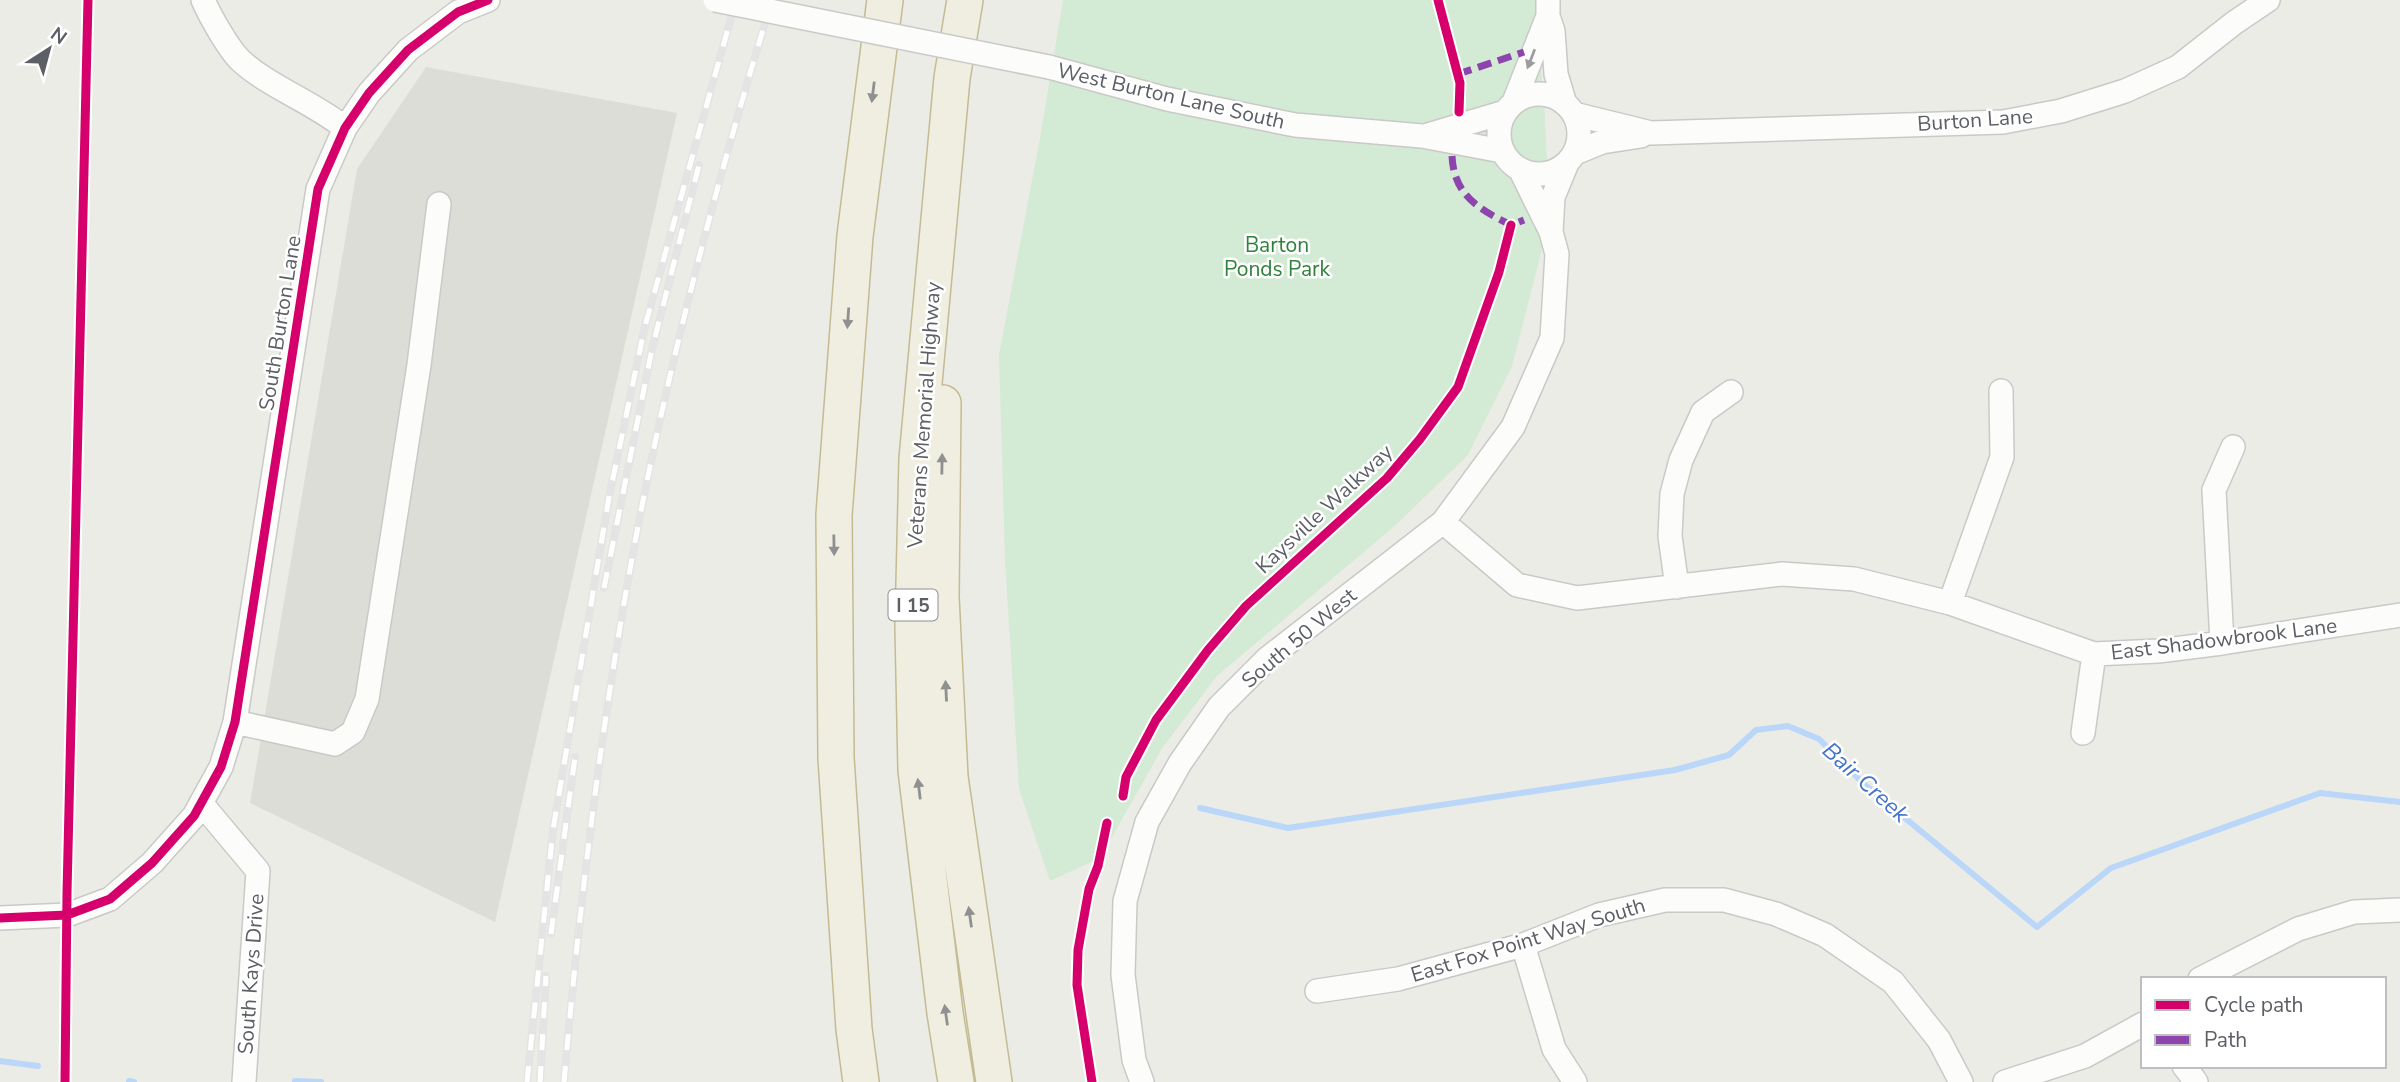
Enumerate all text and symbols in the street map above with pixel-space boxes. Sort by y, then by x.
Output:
north arrow [14,14,84,84]
text: N [45,21,72,51]
one-way arrow [1526,48,1537,69]
street label: West Burton Lane South [1054,56,1288,136]
one-way arrow [867,81,878,103]
street label: Burton Lane [1916,102,2034,138]
park label: Barton Ponds Park [1224,231,1331,283]
street label: South Burton Lane [252,233,308,413]
street label: Veterans Memorial Highway [901,281,947,550]
one-way arrow [842,307,853,329]
street label: Kaysville Walkway [1249,438,1399,580]
one-way arrow [936,453,948,475]
one-way arrow [828,534,840,556]
street label: South 50 West [1236,581,1363,694]
road number: I 15 [888,590,937,620]
street label: East Shadowbrook Lane [2109,611,2339,667]
one-way arrow [940,680,951,702]
water label: Bair Creek [1816,735,1916,830]
one-way arrow [913,777,924,799]
street label: East Fox Point Way South [1407,891,1649,989]
street label: South Kays Drive [231,893,271,1055]
one-way arrow [964,906,975,928]
legend [2141,977,2386,1068]
text: Cycle path [2204,991,2303,1019]
one-way arrow [940,1003,951,1025]
text: Path [2204,1026,2247,1054]

